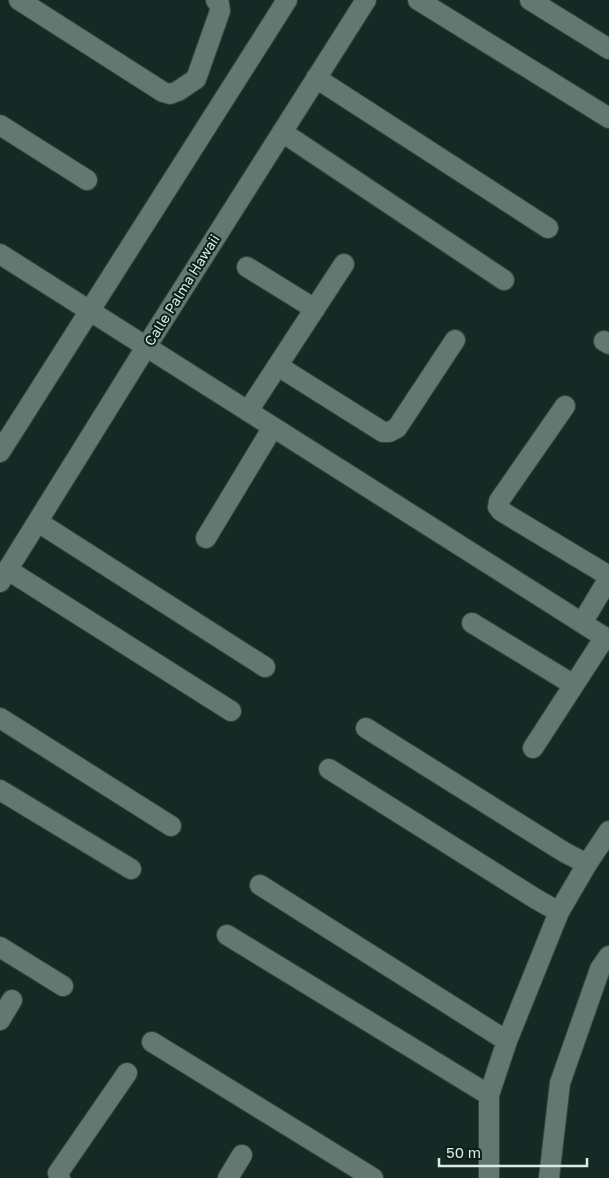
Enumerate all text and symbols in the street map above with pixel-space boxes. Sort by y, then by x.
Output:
street label: Calle Palma Hawaii [140,231,223,349]
scale bar [439,1136,586,1168]
text: 50 m [446,1143,481,1161]

